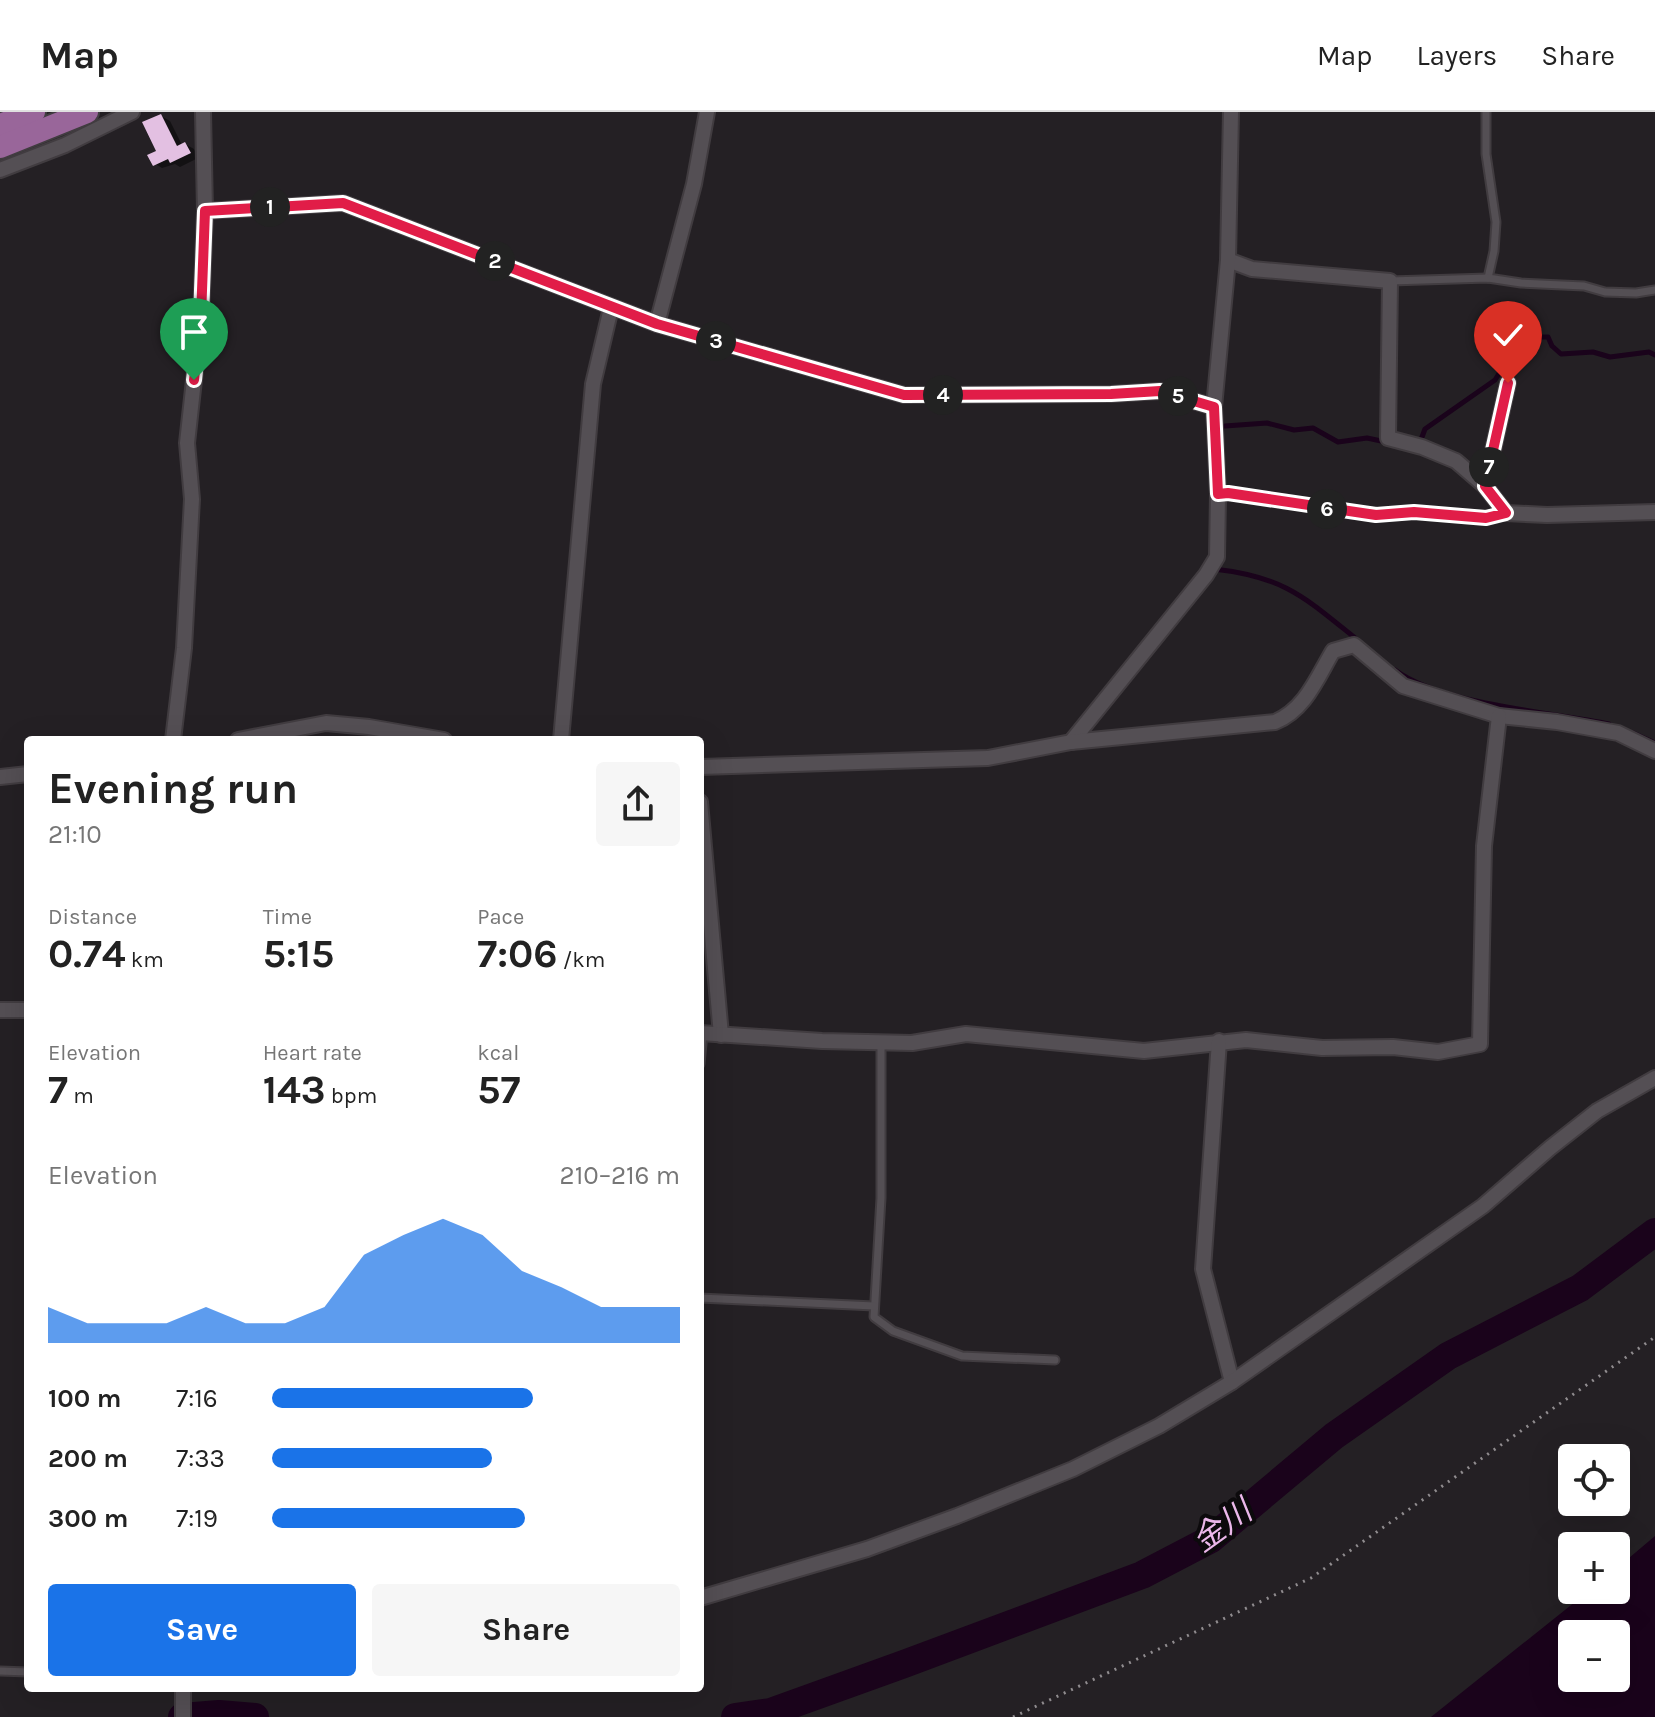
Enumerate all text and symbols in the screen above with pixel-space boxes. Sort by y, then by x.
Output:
text: Map [40,33,119,78]
text: Map [1317,39,1372,72]
text: Layers [1416,39,1497,72]
text: Share [1541,39,1615,72]
pin: 1 [250,187,290,227]
text: 1 [266,194,274,220]
pin: 2 [475,241,515,281]
text: 2 [488,248,502,274]
pin [160,298,228,380]
pin [1474,301,1542,383]
icon: arrive [172,310,216,354]
icon: check [1486,313,1530,357]
pin: 3 [696,321,736,361]
text: 3 [709,328,723,354]
pin: 4 [923,375,963,415]
pin: 5 [1158,376,1198,416]
text: 4 [936,382,950,408]
text: 5 [1172,383,1184,409]
pin: 7 [1469,447,1509,487]
text: 7 [1484,454,1494,480]
pin: 6 [1307,489,1347,529]
text: 6 [1320,496,1334,522]
button: share [596,762,680,846]
text: Evening run [48,763,298,814]
text: 21:10 [48,819,102,850]
text: Distance [48,904,137,930]
text: Time [263,904,312,930]
text: Pace [477,904,524,930]
text: 0.74 [48,930,126,977]
text: 5:15 [263,930,334,977]
text: 7:06 [477,930,558,977]
text: km [126,947,164,973]
text: /km [558,947,605,973]
text: Elevation [48,1040,141,1066]
text: Heart rate [263,1040,362,1066]
text: kcal [477,1040,519,1066]
text: 7 [48,1066,68,1113]
text: 143 [263,1066,326,1113]
text: 57 [477,1066,521,1113]
text: m [68,1083,94,1109]
text: bpm [326,1083,377,1109]
text: Elevation [48,1160,158,1191]
text: 210–216 m [560,1160,680,1191]
text: 100 m [48,1383,121,1414]
text: 7:16 [176,1383,218,1414]
text: 200 m [48,1443,128,1474]
text: 7:33 [176,1443,225,1474]
map controls [1558,1444,1630,1692]
button: locate [1558,1444,1630,1516]
water label: 金川 [1185,1490,1261,1560]
text: 300 m [48,1503,128,1534]
text: 7:19 [176,1503,218,1534]
button: + [1558,1532,1630,1604]
button: Save [48,1584,356,1676]
button: Share [372,1584,680,1676]
button: − [1558,1620,1630,1692]

